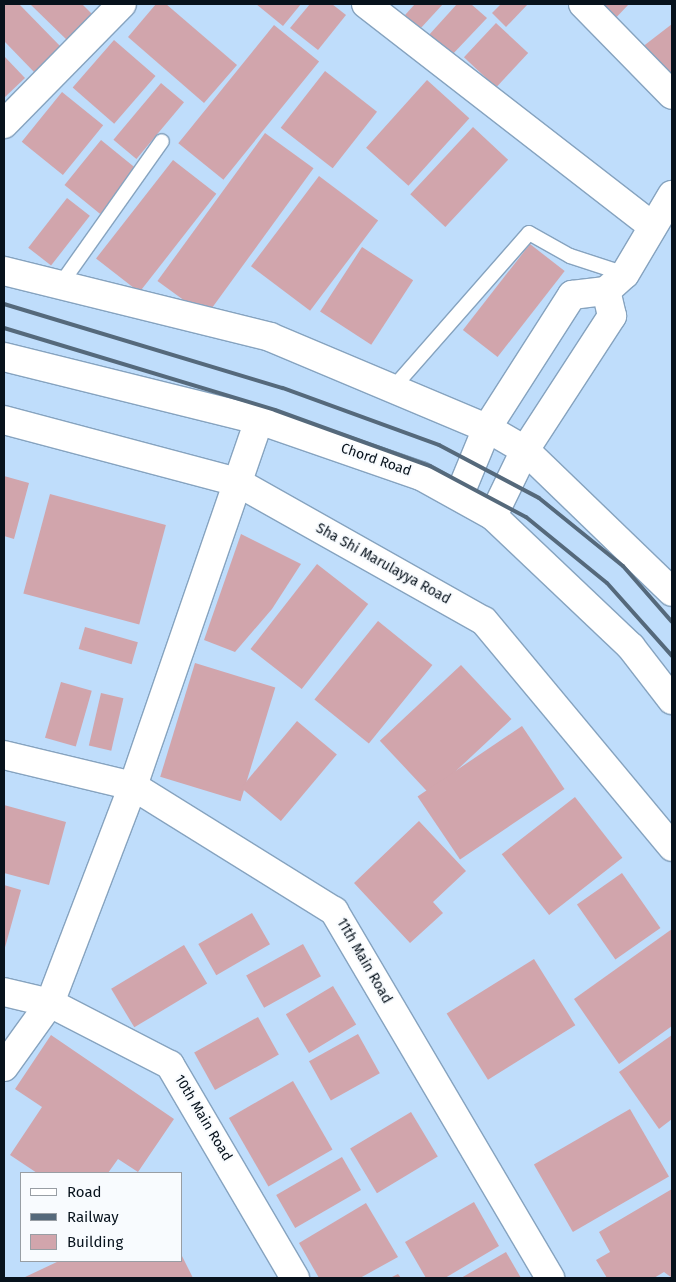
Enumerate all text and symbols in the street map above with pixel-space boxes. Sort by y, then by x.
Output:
street label: Chord Road [339,440,413,480]
street label: Sha Shi Marulayya Road [313,520,453,608]
street label: 11th Main Road [333,915,395,1007]
street label: 10th Main Road [171,1072,235,1164]
legend [20,1172,182,1262]
text: Road [67,1183,102,1201]
text: Railway [67,1208,119,1226]
text: Building [67,1233,123,1251]

